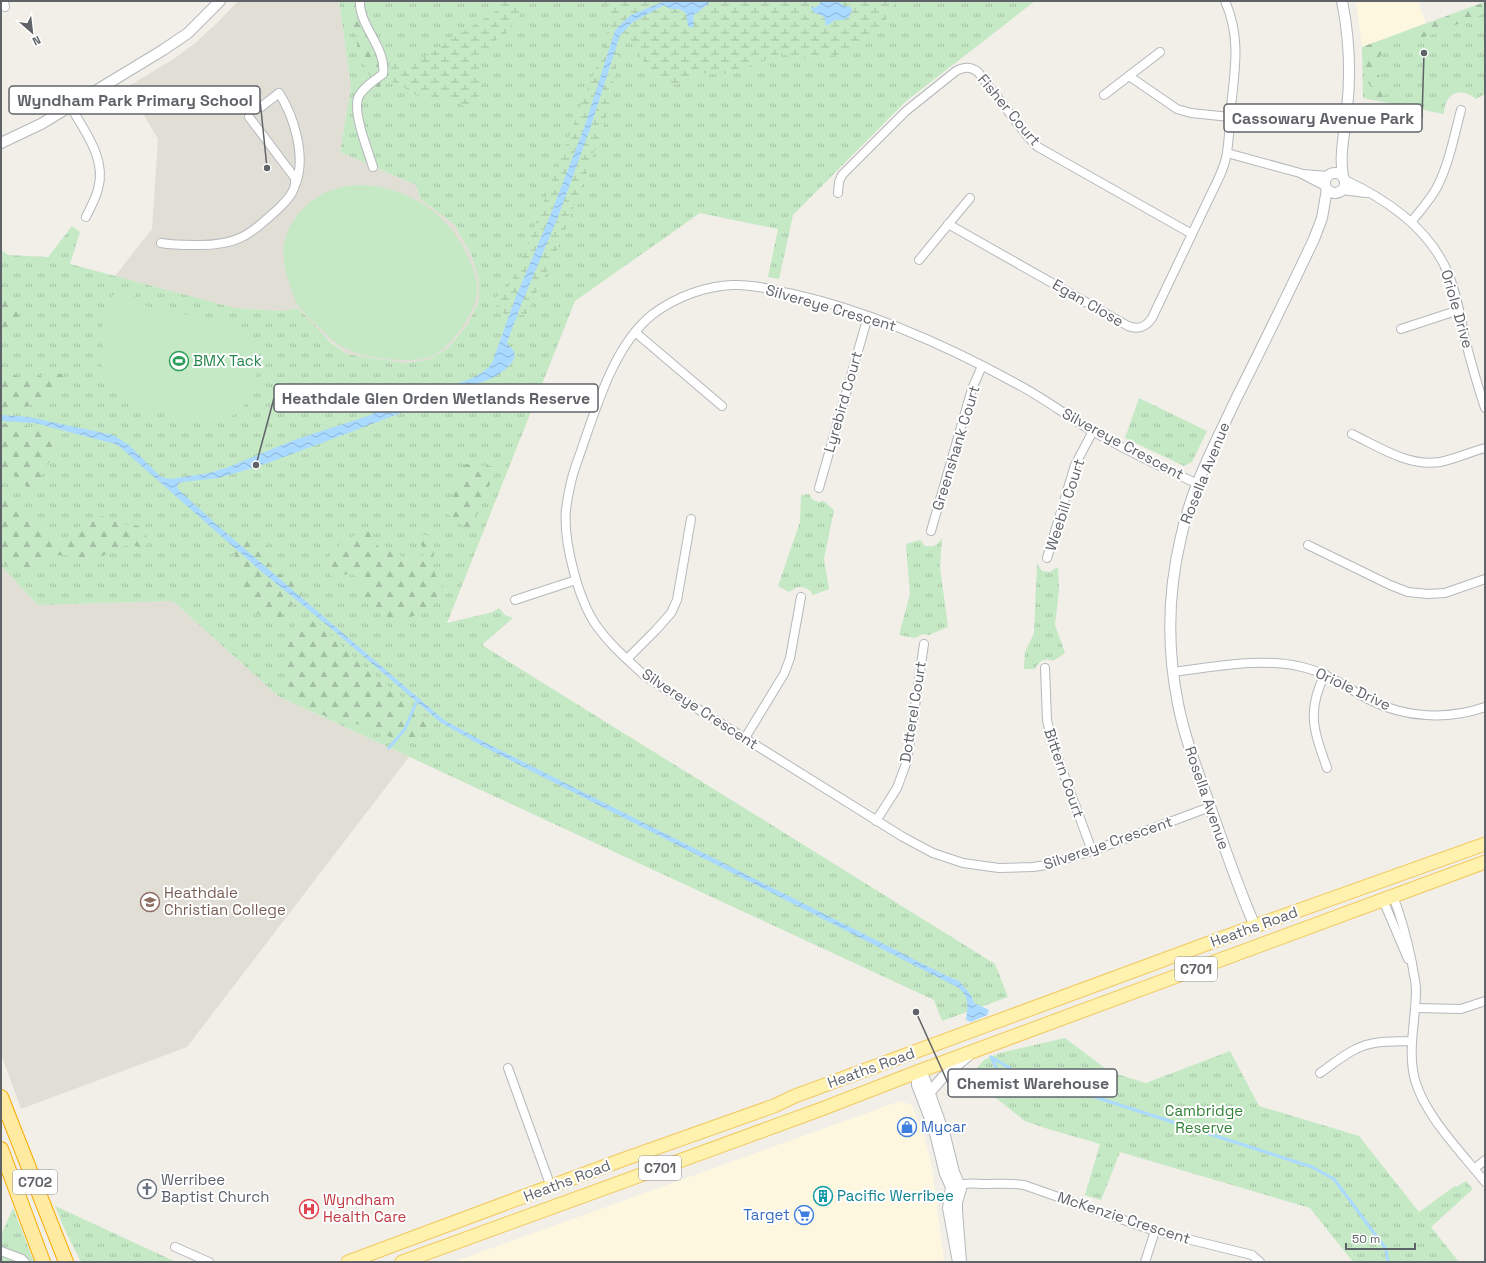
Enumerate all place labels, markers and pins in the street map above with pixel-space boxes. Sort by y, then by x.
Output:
callout: Wyndham Park Primary School [9,86,260,114]
callout: Cassowary Avenue Park [1224,104,1422,132]
sports icon: BMX Tack [168,350,190,372]
place label: BMX Tack [193,351,262,370]
callout: Heathdale Glen Orden Wetlands Reserve [274,384,598,412]
place label: Heathdale Christian College [164,883,286,919]
school or university icon: Heathdale Christian College [139,891,161,913]
callout: Chemist Warehouse [948,1069,1117,1097]
shop icon: Mycar [896,1116,918,1138]
place label: Mycar [921,1117,967,1136]
place label: Werribee Baptist Church [161,1170,269,1206]
church icon: Werribee Baptist Church [136,1178,158,1200]
building icon: Pacific Werribee [812,1185,834,1207]
place label: Pacific Werribee [837,1186,954,1205]
place label: Wyndham Health Care [323,1190,407,1226]
hospital icon: Wyndham Health Care [298,1198,320,1220]
supermarket icon: Target [793,1204,815,1226]
place label: Target [743,1205,790,1224]

